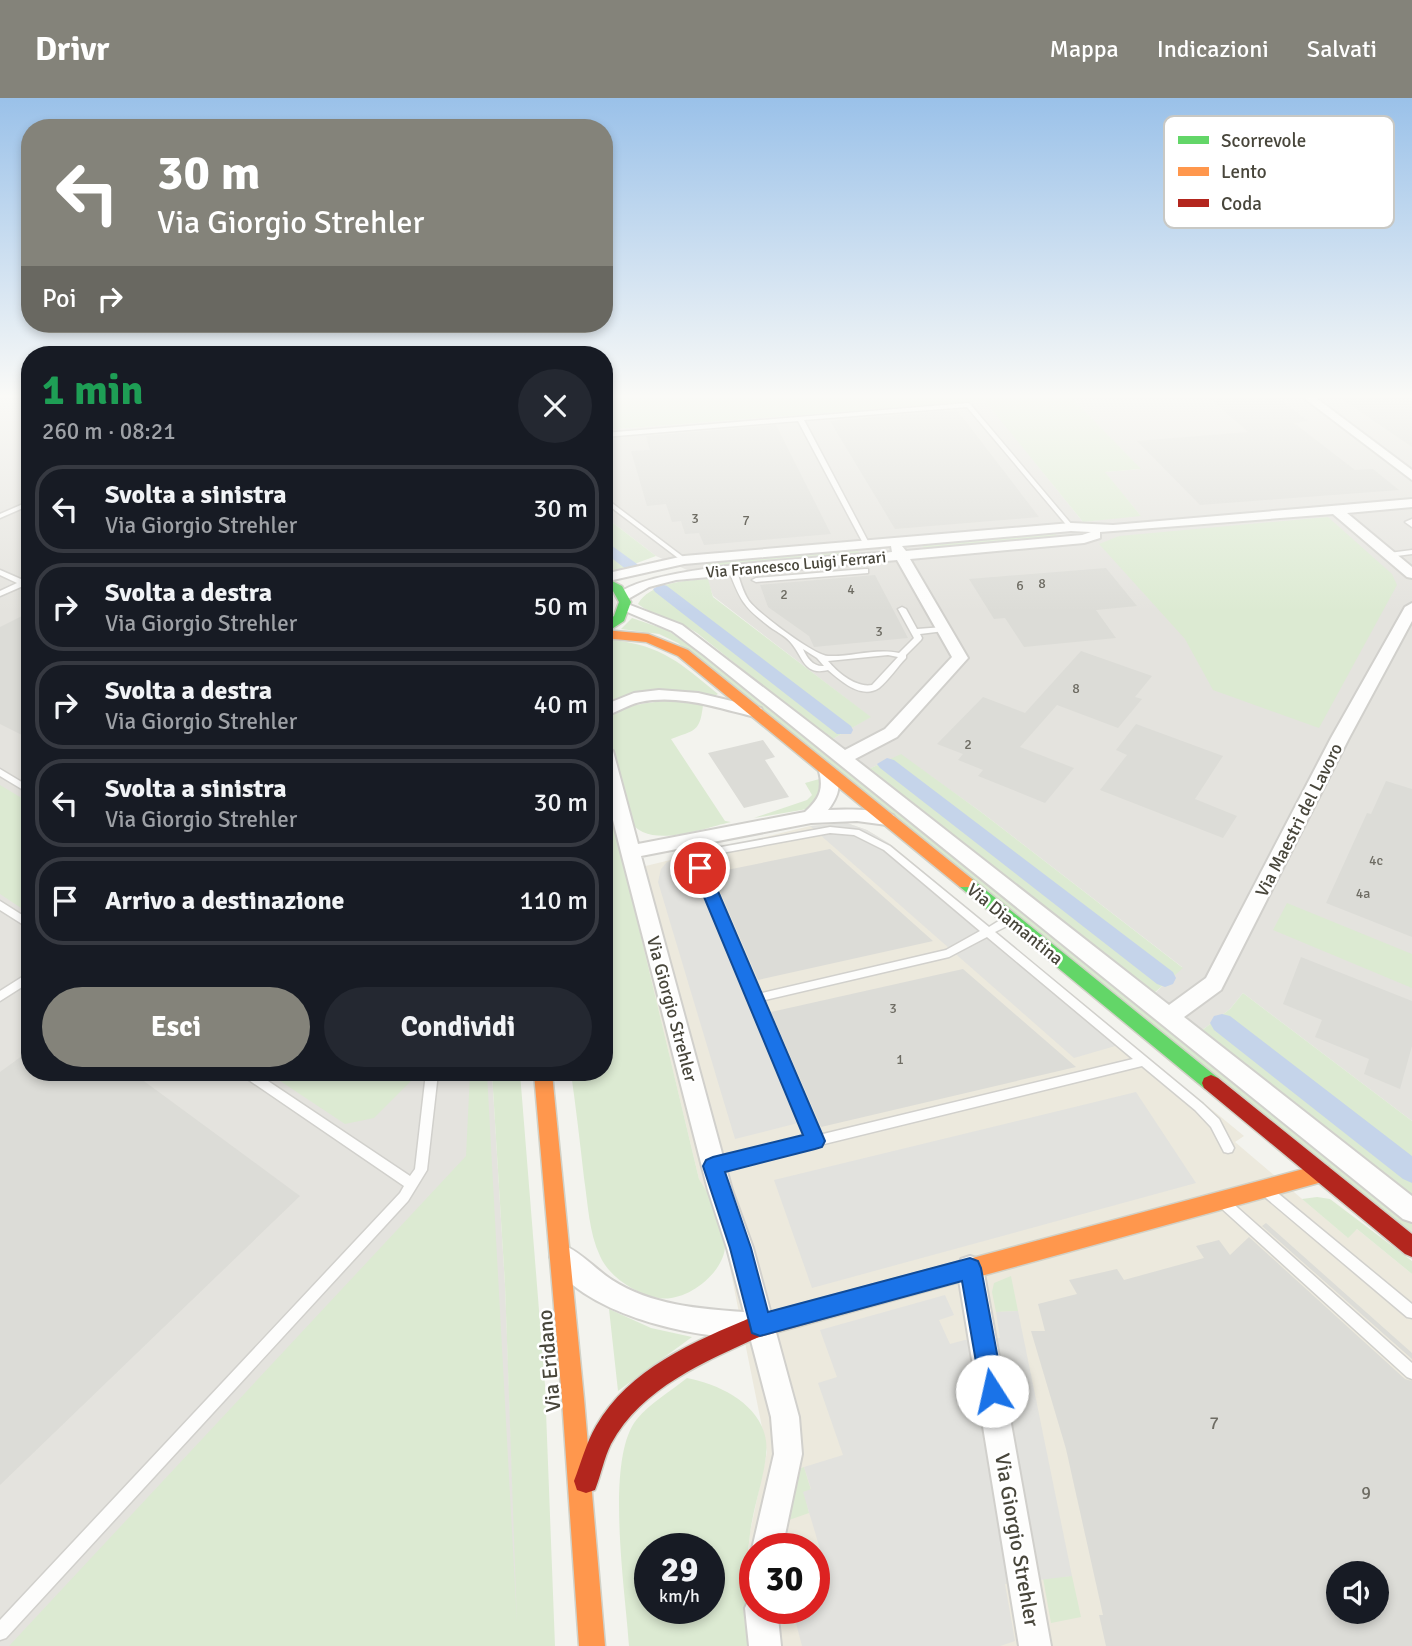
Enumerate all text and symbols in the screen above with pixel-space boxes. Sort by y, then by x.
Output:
text: Drivr [35,29,109,70]
text: Mappa [1050,34,1119,64]
text: Indicazioni [1157,34,1269,64]
text: Salvati [1307,34,1377,64]
legend [1164,116,1394,228]
text: Scorrevole [1221,129,1306,153]
text: 30 m [157,143,260,203]
icon: left [42,147,133,238]
text: Lento [1221,160,1267,184]
text: Coda [1221,192,1262,216]
text: Via Giorgio Strehler [157,203,424,242]
icon: right [91,280,129,318]
text: Poi [42,283,77,315]
text: 1 min [42,365,143,416]
button: close [518,369,592,443]
text: 260 m · 08:21 [42,417,176,446]
text: Svolta a sinistra [105,479,287,511]
icon: left [46,490,84,528]
text: 30 m [533,493,588,525]
house number: 3 [691,510,699,527]
text: Via Giorgio Strehler [105,511,297,540]
house number: 7 [742,512,750,529]
street label: Via Francesco Luigi Ferrari [705,547,887,583]
house number: 8 [1038,575,1046,592]
text: Svolta a destra [105,577,272,609]
house number: 6 [1016,577,1024,594]
house number: 4 [847,581,855,598]
house number: 2 [780,586,788,603]
icon: right [46,588,84,626]
text: 50 m [533,591,588,623]
text: Via Giorgio Strehler [105,609,297,638]
house number: 3 [875,623,883,640]
text: Svolta a destra [105,675,272,707]
house number: 8 [1072,680,1080,697]
icon: right [46,686,84,724]
text: 40 m [533,689,588,721]
text: Via Giorgio Strehler [105,707,297,736]
house number: 2 [964,736,972,753]
street label: Via Maestri del Lavoro [1251,739,1347,901]
text: Svolta a sinistra [105,773,287,805]
icon: left [46,784,84,822]
text: 30 m [533,787,588,819]
text: Via Giorgio Strehler [105,805,297,834]
pin [670,838,730,898]
icon: arrive [681,849,719,887]
house number: 4c [1369,852,1383,869]
street label: Via Diamantina [962,878,1068,970]
icon: arrive [46,882,84,920]
text: Arrivo a destinazione [105,885,345,917]
text: 110 m [519,885,588,917]
house number: 4a [1356,885,1370,902]
street label: Via Giorgio Strehler [642,934,702,1085]
button: Esci [42,987,310,1067]
button: Condividi [324,987,592,1067]
house number: 3 [889,1000,897,1017]
house number: 1 [896,1051,904,1068]
street label: Via Eridano [532,1309,566,1413]
position arrow [955,1354,1029,1428]
house number: 7 [1209,1412,1219,1434]
street label: Via Giorgio Strehler [989,1451,1045,1629]
house number: 9 [1361,1482,1371,1504]
speed limit sign: 30 [739,1533,830,1624]
text: 29 [661,1548,698,1591]
map controls [1326,1561,1389,1624]
button: sound [1326,1561,1389,1624]
text: km/h [659,1585,700,1607]

